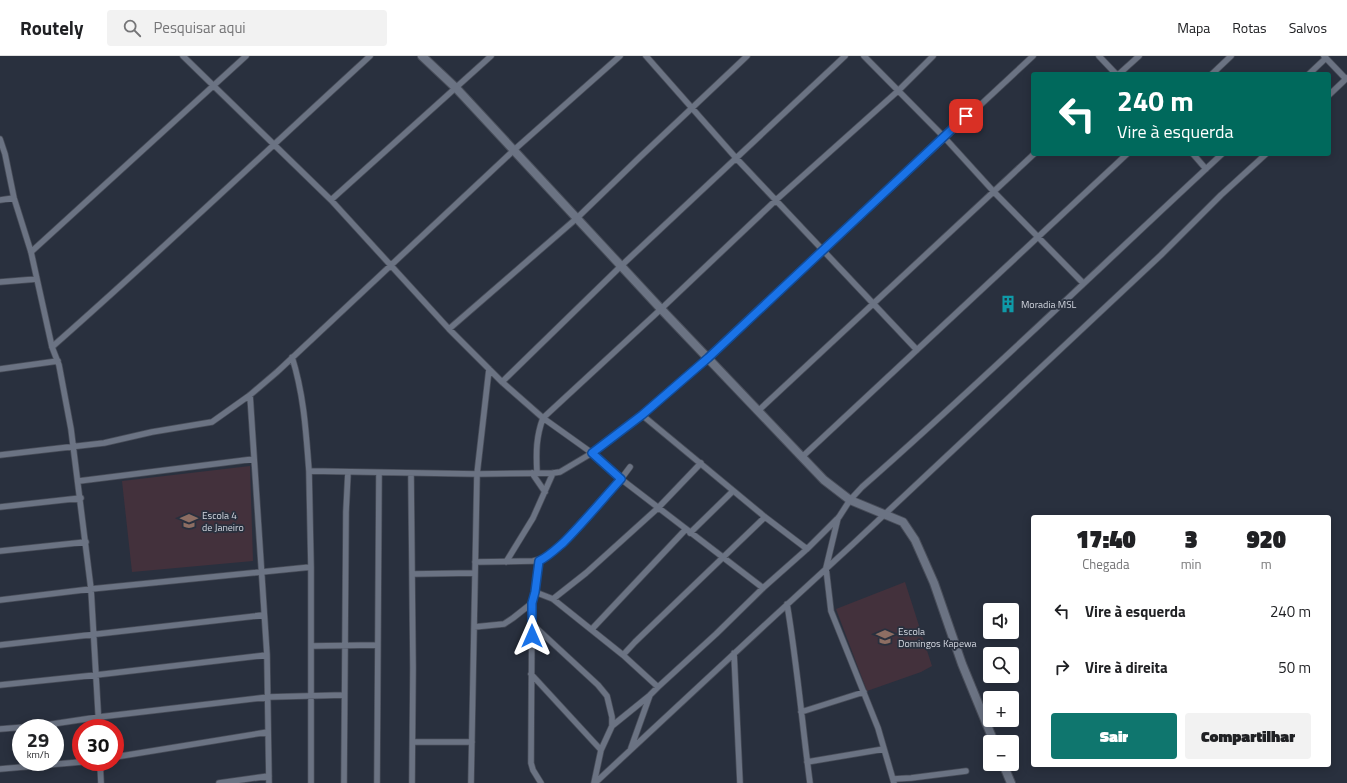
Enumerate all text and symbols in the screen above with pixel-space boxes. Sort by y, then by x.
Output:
search box [107,10,387,46]
text: Routely [20,13,83,42]
text: Pesquisar aqui [153,16,246,39]
icon: search [121,17,143,39]
text: Mapa [1177,17,1210,38]
text: Rotas [1232,17,1267,38]
text: Salvos [1289,17,1327,38]
text: 240 m [1117,79,1194,122]
icon: left [1051,88,1103,140]
pin [949,99,983,133]
icon: arrive [955,105,977,127]
text: Vire à esquerda [1117,118,1234,145]
building icon: Moradia MSL [998,294,1018,314]
place label: Moradia MSL [1021,297,1077,312]
place label: Escola 4 de Janeiro [202,508,244,535]
school or university icon: Escola 4 de Janeiro [179,511,199,531]
text: 17:40 [1076,521,1136,557]
text: 3 [1184,521,1198,557]
text: 920 [1246,521,1286,557]
text: Chegada [1082,554,1129,574]
text: min [1181,554,1201,574]
text: m [1261,554,1272,574]
icon: left [1051,600,1073,622]
text: Vire à esquerda [1085,600,1186,623]
text: 240 m [1270,600,1311,623]
map controls [983,603,1019,771]
button: sound [983,603,1019,639]
position arrow [511,615,553,657]
place label: Escola Domingos Kapewa [898,624,976,651]
school or university icon: Escola Domingos Kapewa [875,627,895,647]
button: search [983,647,1019,683]
icon: right [1051,656,1073,678]
text: Vire à direita [1085,656,1168,679]
text: 50 m [1278,656,1311,679]
button: + [983,691,1019,727]
button: Sair [1051,713,1177,759]
button: Compartilhar [1185,713,1311,759]
speed limit sign: 30 [72,719,124,771]
text: 29 [27,724,49,755]
button: − [983,735,1019,771]
text: km/h [27,747,49,762]

